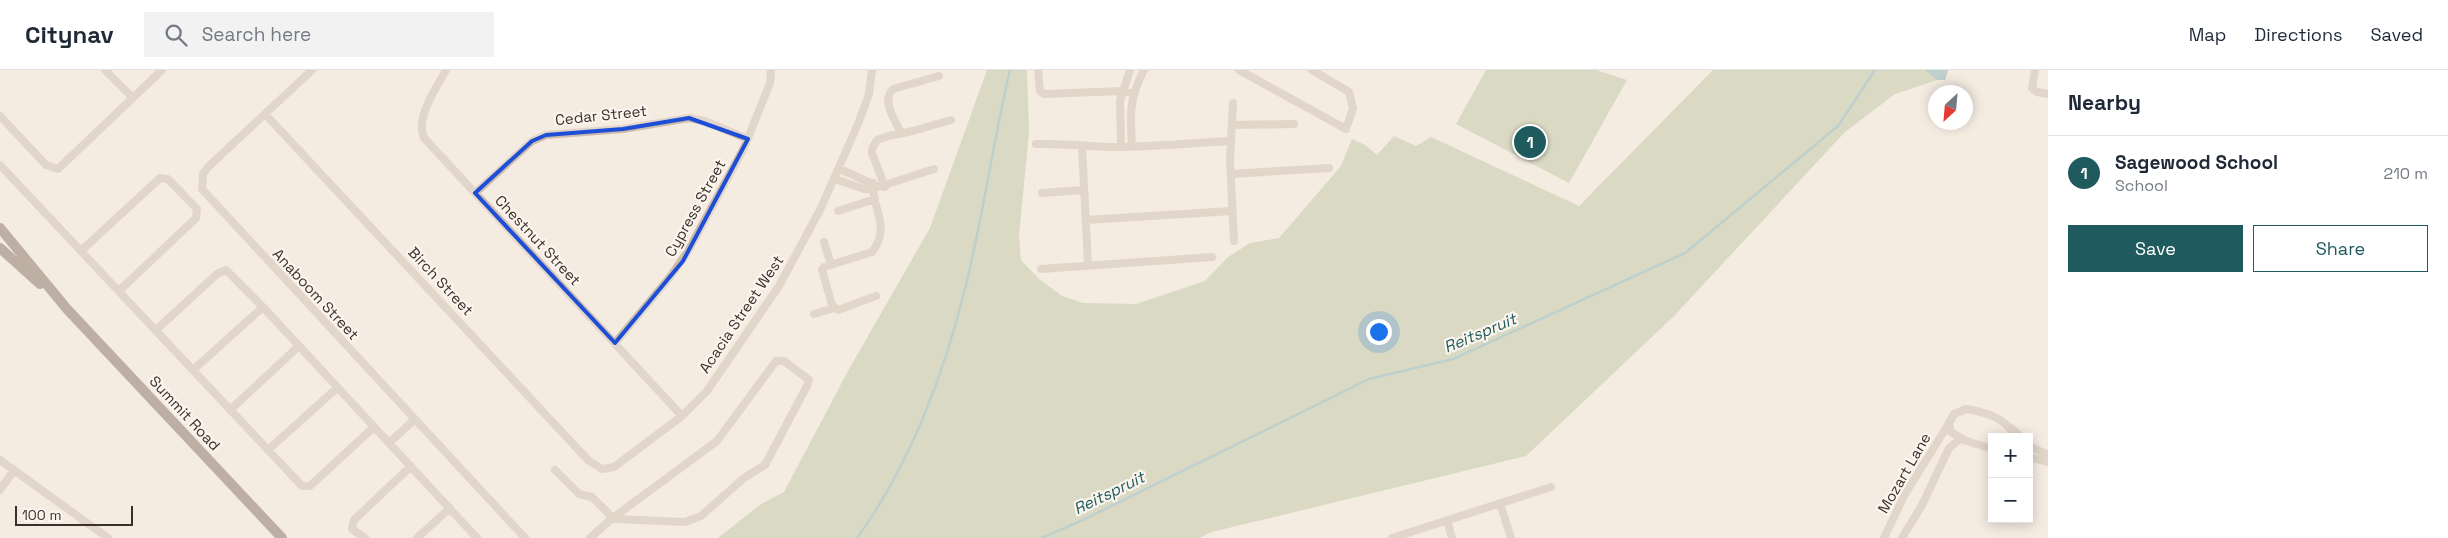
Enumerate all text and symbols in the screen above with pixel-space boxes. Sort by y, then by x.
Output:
search box [144,12,494,57]
text: Citynav [25,19,114,50]
icon: search [162,21,190,49]
text: Search here [202,22,311,47]
text: Map [2189,23,2226,46]
text: Directions [2254,23,2343,46]
text: Saved [2371,23,2423,46]
north arrow [1928,85,1973,130]
text: Nearby [2068,89,2141,116]
street label: Cedar Street [554,101,648,129]
pin: 1 [1514,123,1546,161]
text: Sagewood School [2115,150,2278,175]
street label: Cypress Street [660,156,730,260]
text: 1 [2080,163,2088,184]
text: 210 m [2384,163,2428,184]
text: School [2115,175,2168,196]
street label: Chestnut Street [491,191,585,289]
button: Save [2068,225,2243,272]
button: Share [2253,225,2428,272]
street label: Birch Street [404,243,478,319]
street label: Anaboom Street [269,244,363,344]
street label: Acacia Street West [695,251,788,377]
water label: Reitspruit [1441,308,1521,358]
your location [1366,319,1392,345]
street label: Summit Road [146,372,224,454]
street label: Mozart Lane [1873,429,1935,517]
map controls [1988,433,2033,523]
button: + [1988,433,2033,478]
water label: Reitspruit [1070,466,1150,519]
button: − [1988,478,2033,523]
scale bar [15,503,132,526]
text: 100 m [22,506,61,524]

